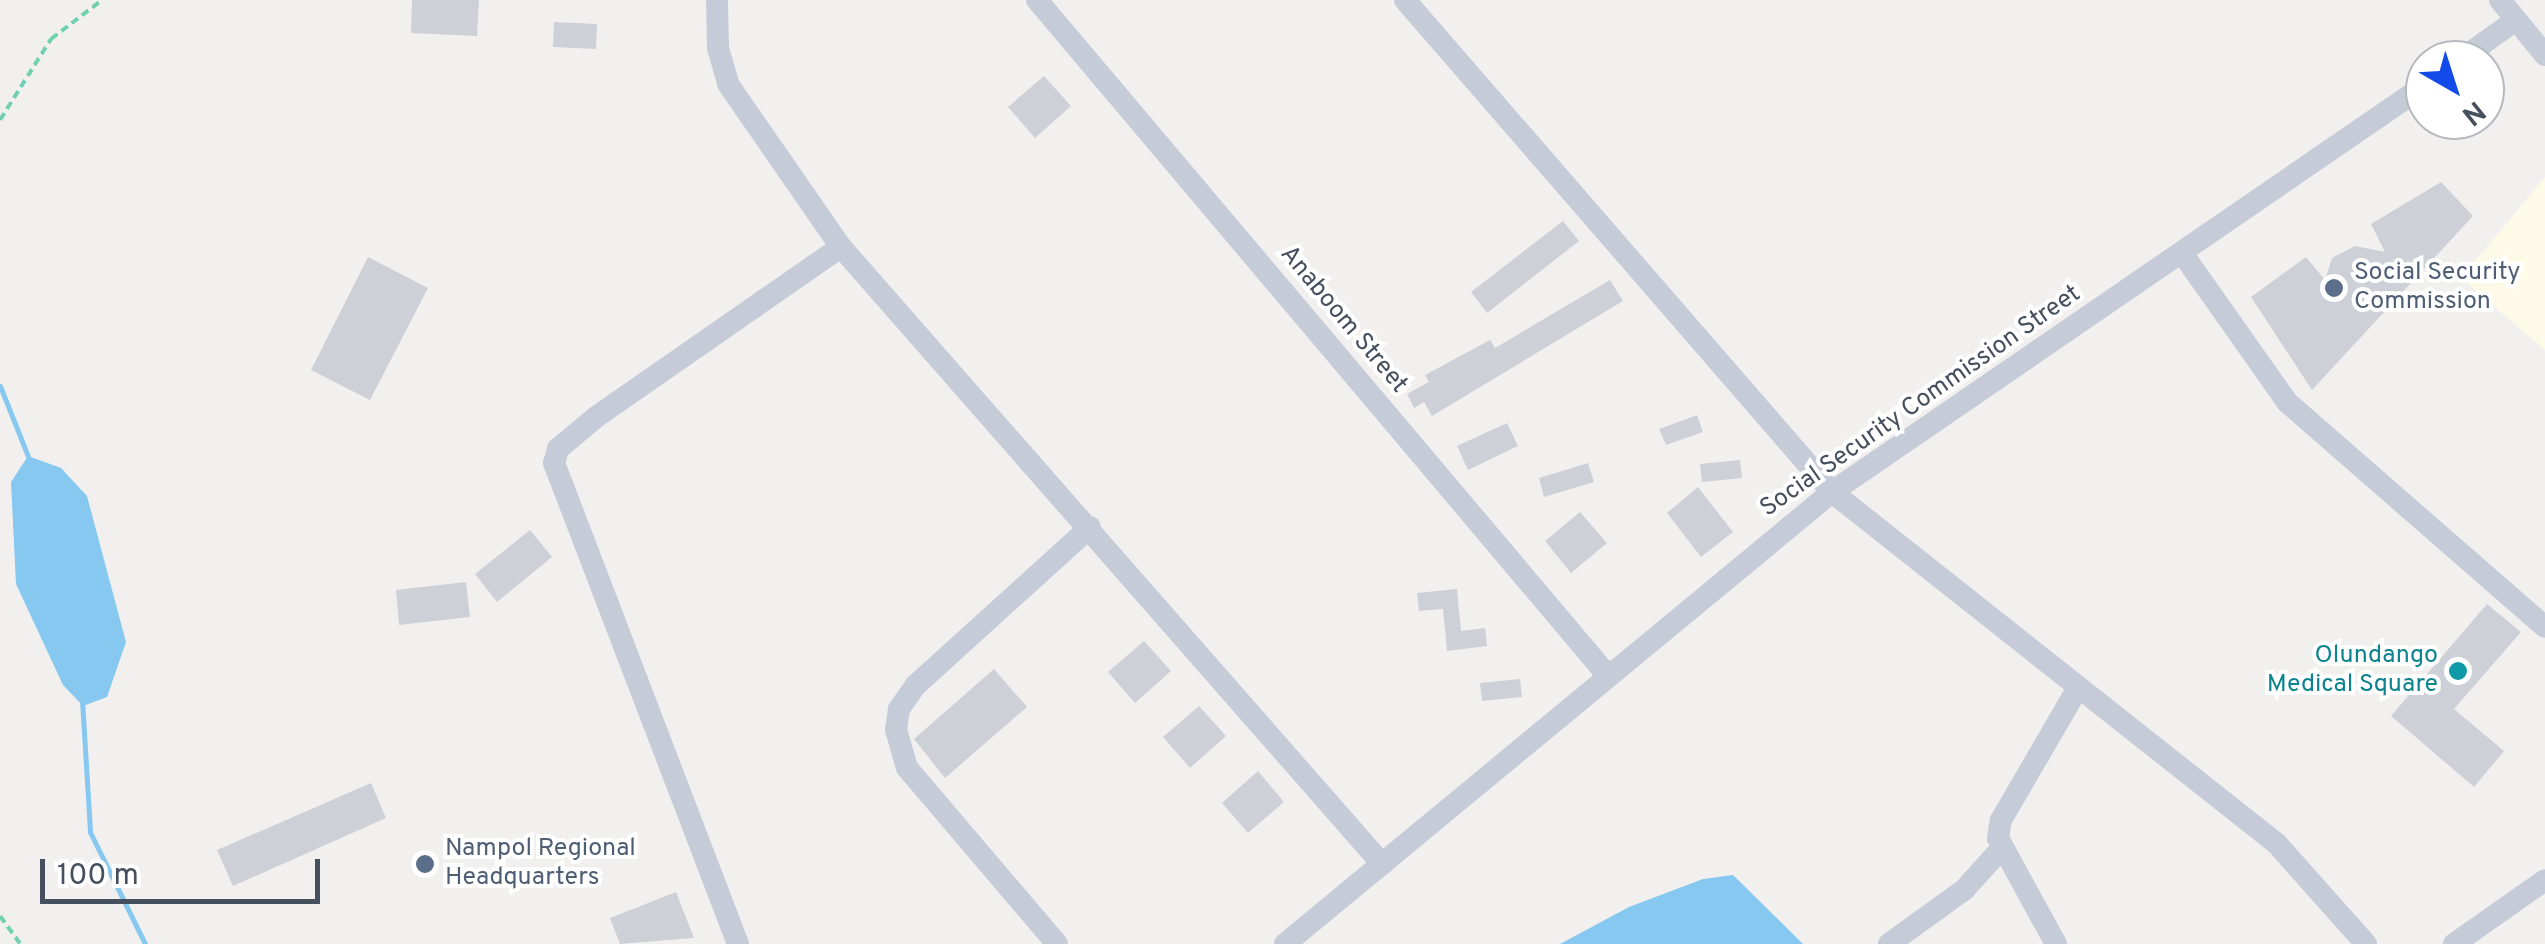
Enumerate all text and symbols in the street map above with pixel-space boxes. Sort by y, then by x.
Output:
north arrow [2405,40,2505,140]
text: N [2453,91,2492,132]
street label: Anaboom Street [1273,240,1413,400]
place label: Social Security Commission [2354,259,2520,318]
marker: Social Security Commission [2323,277,2345,299]
street label: Social Security Commission Street [1755,280,2087,524]
place label: Olundango Medical Square [2267,642,2438,701]
marker: Olundango Medical Square [2447,660,2469,682]
place label: Nampol Regional Headquarters [445,835,636,894]
scale bar [45,839,325,901]
marker: Nampol Regional Headquarters [414,853,436,875]
text: 100 m [57,858,139,895]

